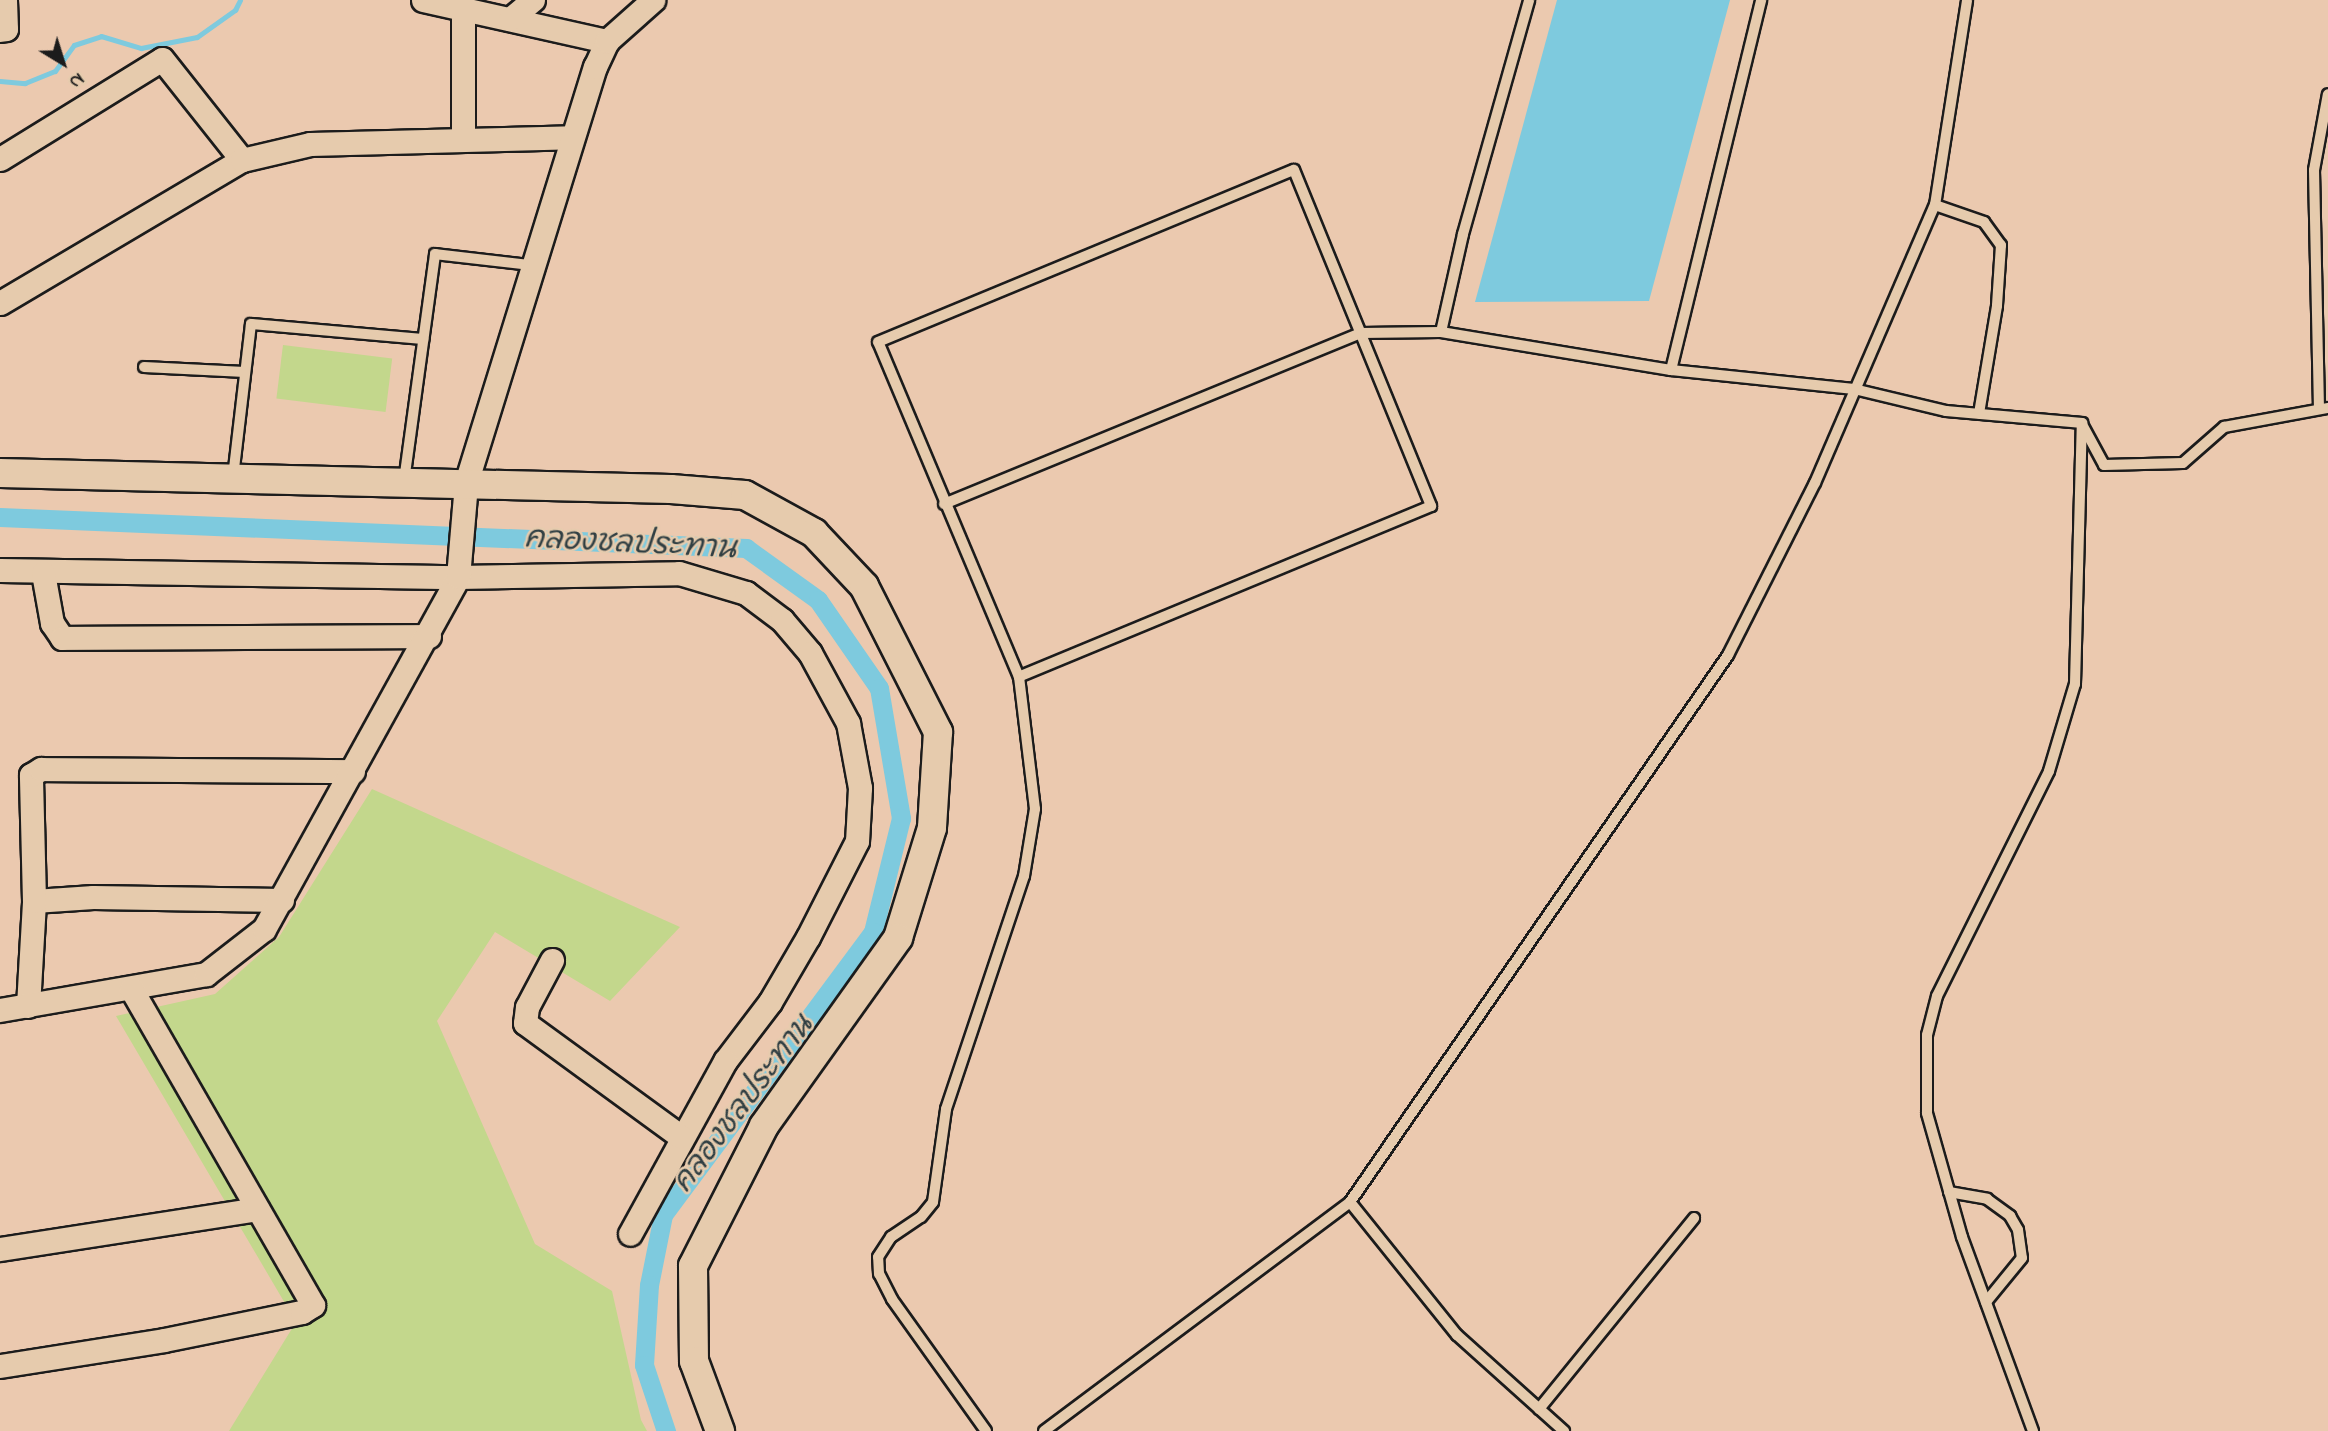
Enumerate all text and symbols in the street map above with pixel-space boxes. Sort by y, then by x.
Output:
north arrow [28,28,98,98]
text: N [63,65,90,95]
water label: คลองชลประทาน [524,521,736,569]
water label: คลองชลประทาน [666,1010,822,1200]

